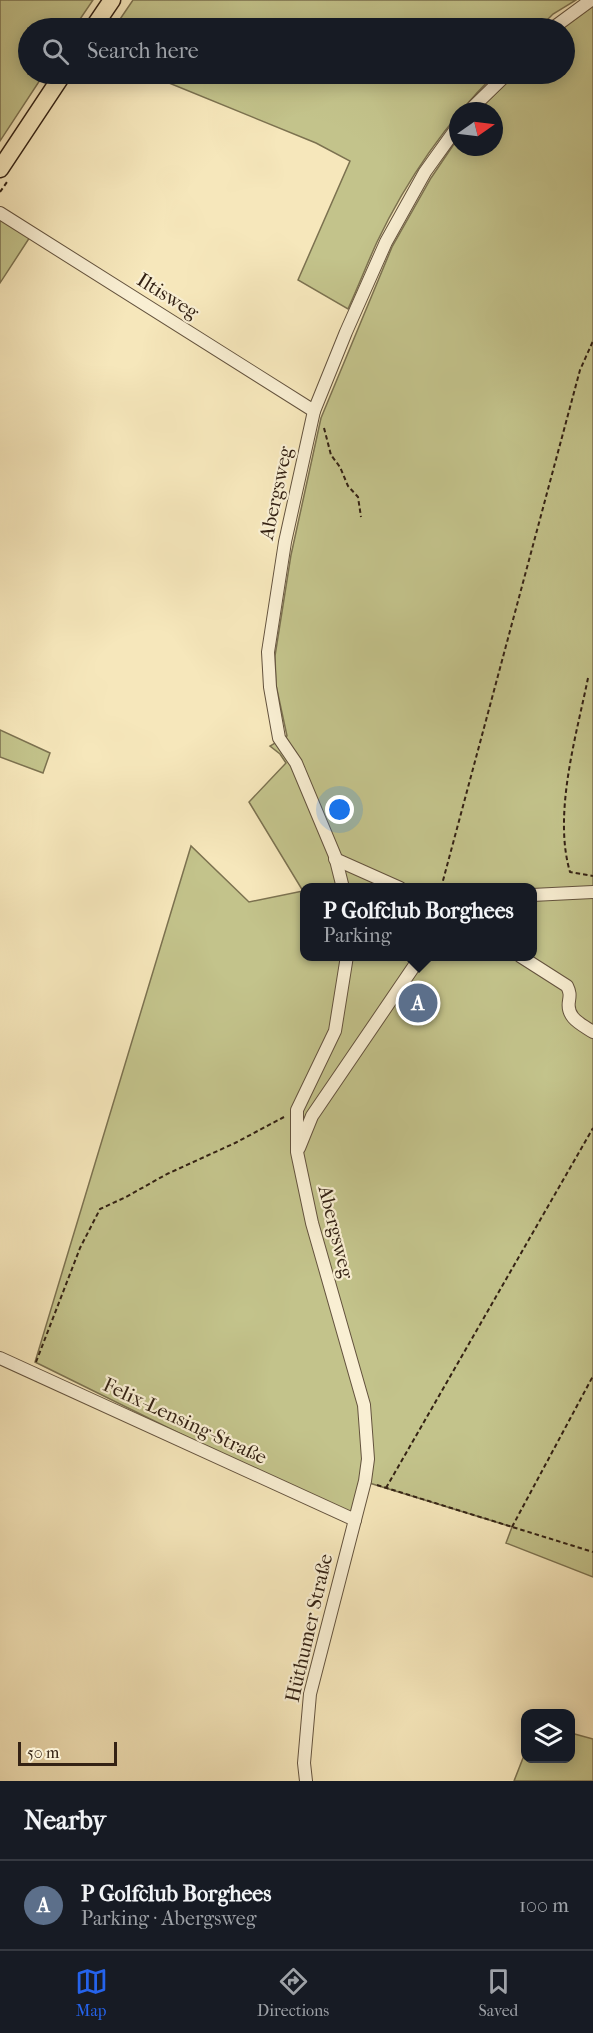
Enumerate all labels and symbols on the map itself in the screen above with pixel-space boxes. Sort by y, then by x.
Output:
north arrow [449,102,503,156]
street label: Iltisweg [133,268,203,324]
street label: Abergsweg [255,444,297,543]
your location [325,795,354,824]
pin: A [398,980,438,1026]
street label: Abergsweg [313,1182,359,1281]
street label: Felix-Lensing-Straße [99,1373,271,1469]
street label: Hüthumer Straße [281,1551,337,1704]
scale bar [18,1739,117,1766]

